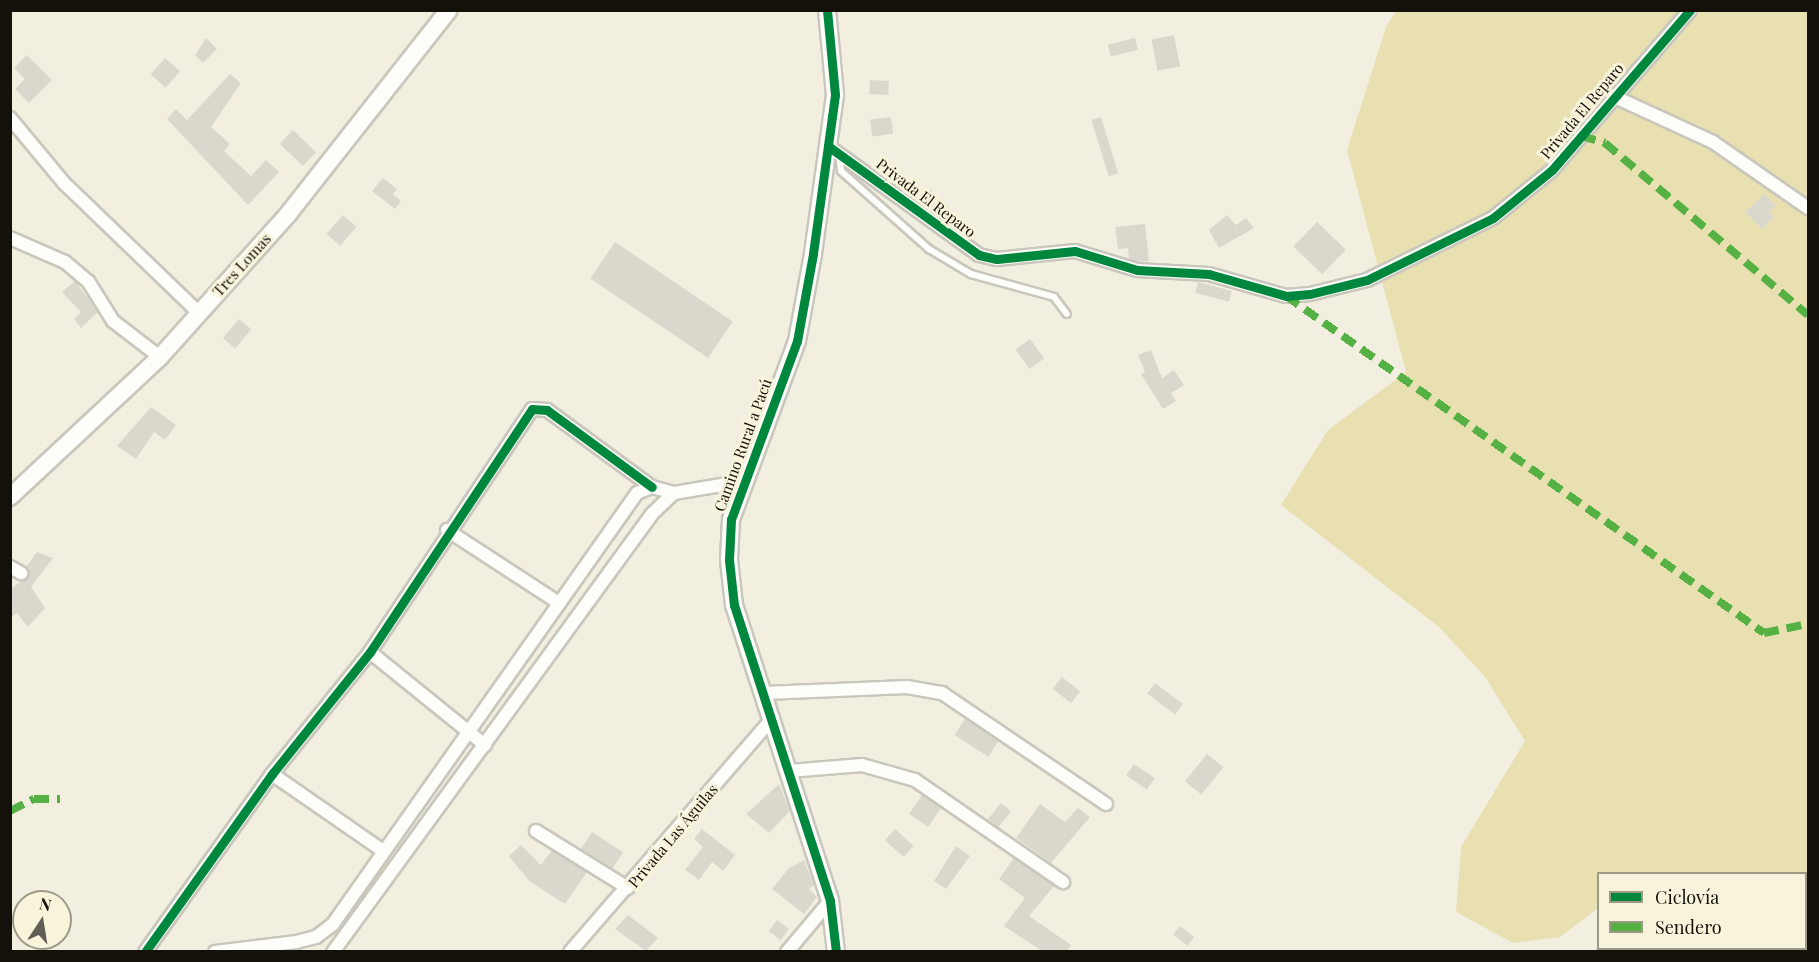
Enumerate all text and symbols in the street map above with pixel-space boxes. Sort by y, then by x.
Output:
street label: Privada El Reparo [1537,59,1627,163]
street label: Privada El Reparo [873,155,979,241]
street label: Tres Lomas [209,230,275,300]
street label: Camino Rural a Pacú [711,376,775,514]
street label: Privada Las Águilas [624,780,722,892]
legend [1597,872,1807,950]
text: Ciclovía [1655,885,1719,909]
north arrow [12,890,72,950]
text: N [38,892,53,915]
text: Sendero [1655,915,1722,939]

